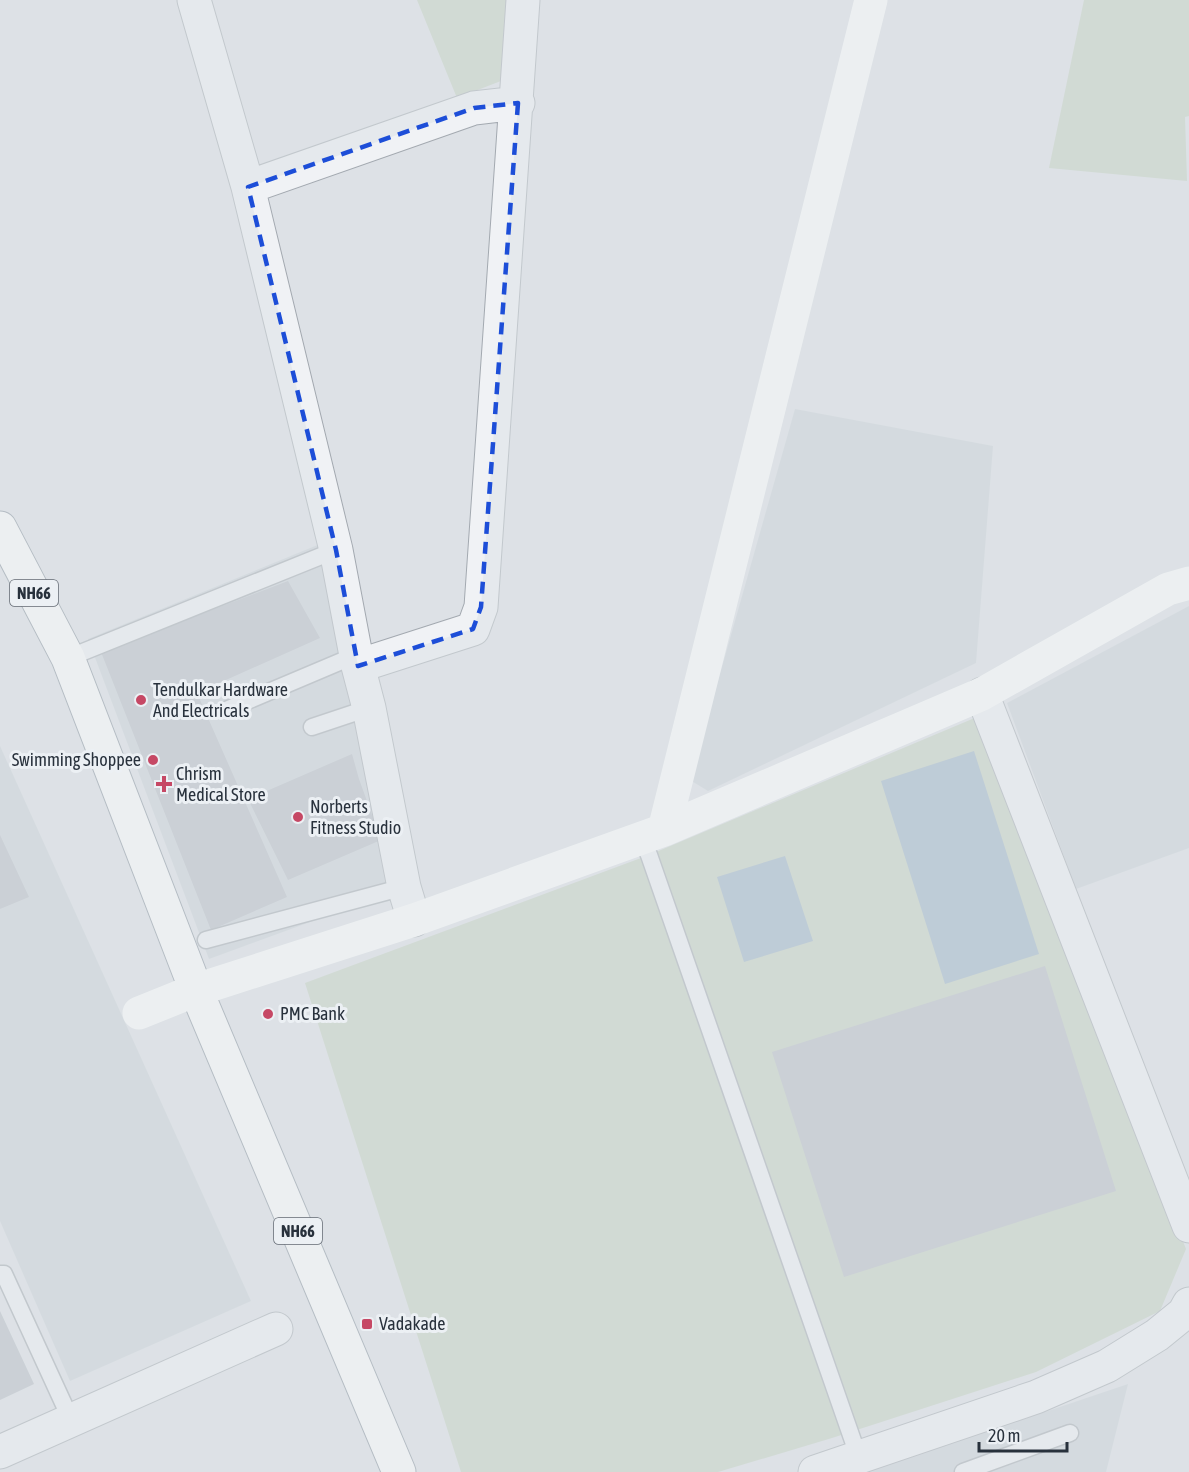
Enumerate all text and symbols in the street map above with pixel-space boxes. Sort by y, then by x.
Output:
road number: NH66 [10,580,58,606]
place label: Tendulkar Hardware And Electricals [153,679,288,721]
marker: Tendulkar Hardware And Electricals [134,693,148,707]
place label: Swimming Shoppee [12,749,141,770]
marker: Swimming Shoppee [146,753,160,767]
place label: Chrism Medical Store [176,763,266,805]
marker: Chrism Medical Store [157,777,171,791]
place label: Norberts Fitness Studio [310,796,401,838]
marker: Norberts Fitness Studio [291,810,305,824]
place label: PMC Bank [280,1003,345,1024]
marker: PMC Bank [261,1007,275,1021]
road number: NH66 [274,1218,322,1244]
place label: Vadakade [379,1313,446,1334]
marker: Vadakade [360,1317,374,1331]
scale bar [979,1415,1068,1453]
text: 20 m [988,1425,1020,1446]

